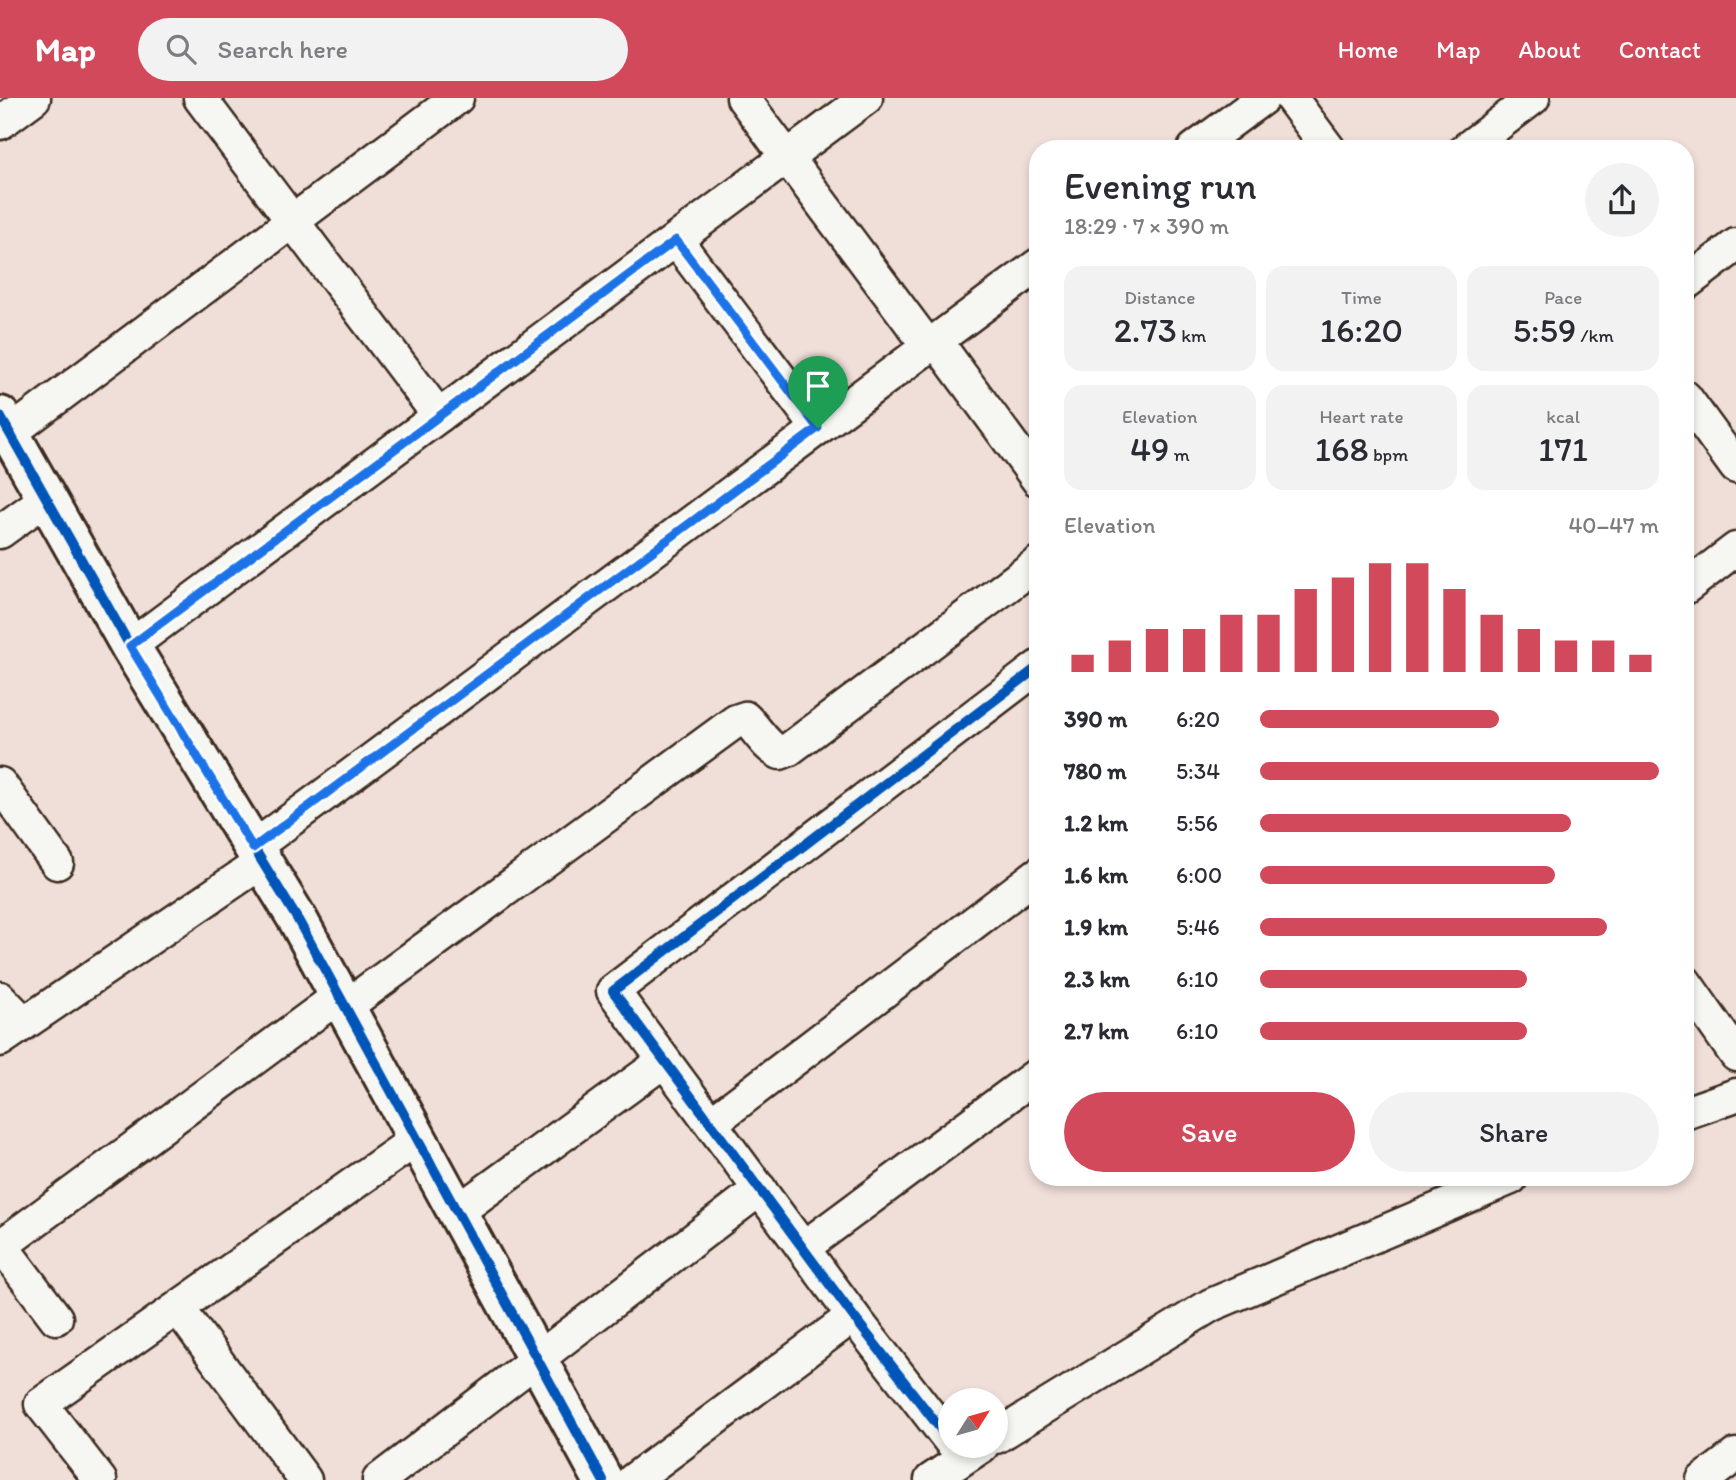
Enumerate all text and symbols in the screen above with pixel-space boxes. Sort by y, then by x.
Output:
search box [138,18,628,81]
text: Map [35,30,96,69]
icon: search [162,30,200,68]
text: Search here [218,33,348,65]
text: Home [1338,35,1398,64]
text: Map [1436,35,1480,64]
text: About [1518,35,1581,64]
text: Contact [1619,35,1701,64]
text: Evening run [1064,163,1257,209]
button: share [1585,163,1659,237]
text: 18:29 · 7 × 390 m [1064,212,1229,240]
text: Distance [1124,286,1195,309]
text: Time [1341,286,1382,309]
text: Pace [1544,286,1582,309]
text: 2.73 [1113,309,1177,351]
text: 16:20 [1320,309,1403,351]
text: 5:59 [1513,309,1576,351]
text: km [1177,324,1206,347]
text: /km [1576,324,1614,347]
pin [788,356,848,428]
icon: arrive [799,367,837,405]
text: Elevation [1122,405,1198,428]
text: Heart rate [1319,405,1404,428]
text: kcal [1546,405,1580,428]
text: 49 [1130,428,1169,470]
text: 168 [1315,428,1369,470]
text: 171 [1538,428,1588,470]
text: m [1169,443,1190,466]
text: bpm [1369,443,1408,466]
text: Elevation [1064,511,1155,539]
text: 40–47 m [1568,511,1659,539]
text: 390 m [1064,705,1127,733]
text: 6:20 [1176,705,1220,733]
text: 780 m [1064,757,1127,785]
text: 5:34 [1176,757,1220,785]
text: 1.2 km [1064,809,1128,837]
text: 5:56 [1176,809,1218,837]
text: 1.6 km [1064,861,1128,889]
text: 6:00 [1176,861,1222,889]
text: 1.9 km [1064,913,1128,941]
text: 5:46 [1176,913,1220,941]
text: 2.3 km [1064,965,1130,993]
text: 6:10 [1176,965,1219,993]
text: 2.7 km [1064,1017,1129,1045]
text: 6:10 [1176,1017,1219,1045]
button: Save [1064,1092,1355,1172]
button: Share [1369,1092,1659,1172]
north arrow [938,1388,1008,1458]
map controls [938,1388,1008,1458]

